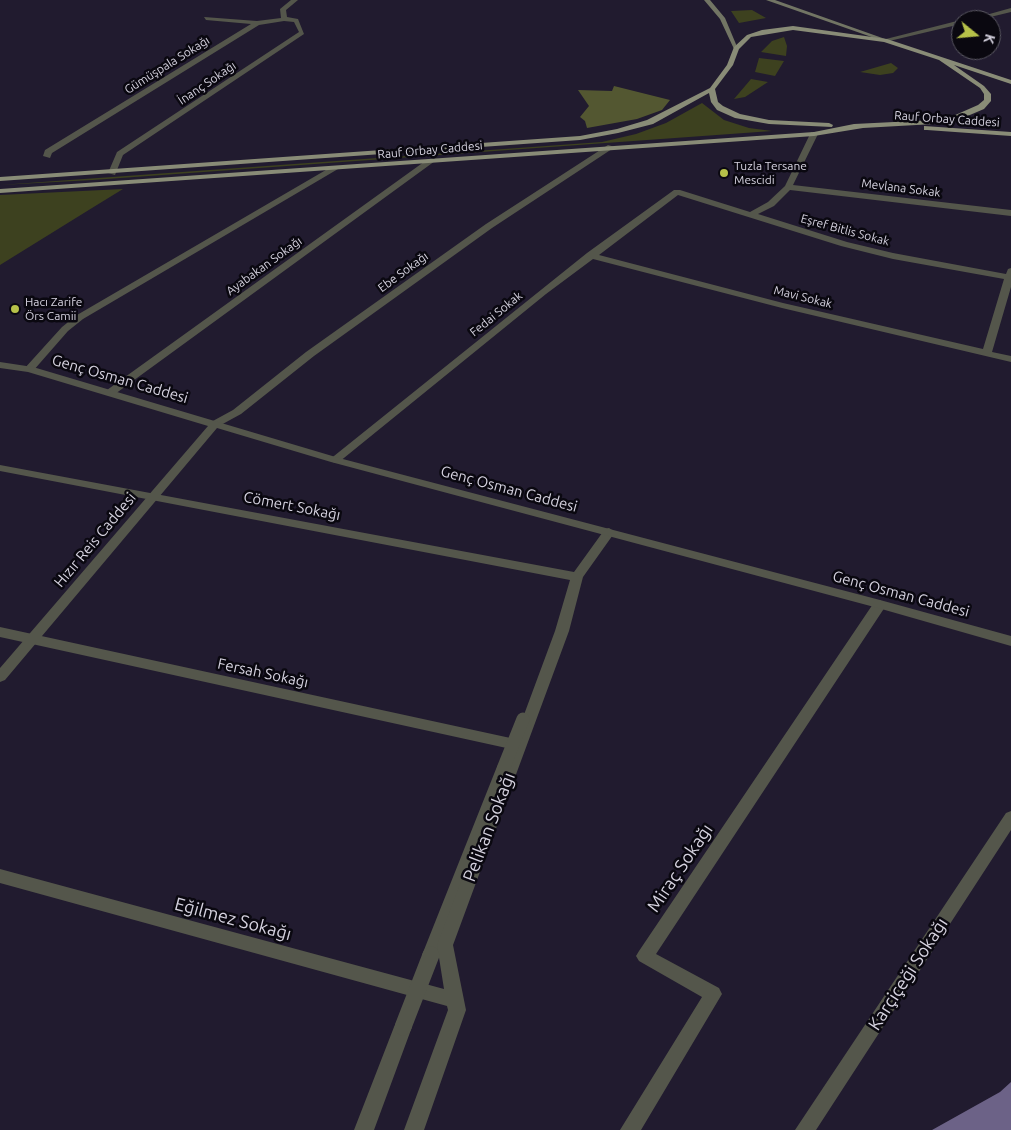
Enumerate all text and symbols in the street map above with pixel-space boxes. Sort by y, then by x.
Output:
north arrow [951,10,1001,60]
text: K [980,32,998,46]
street label: Gümüşpala Sokağı [122,33,212,97]
street label: İnanç Sokağı [175,58,239,108]
street label: Rauf Orbay Caddesi [894,108,1000,130]
street label: Rauf Orbay Caddesi [377,138,483,162]
place label: Tuzla Tersane Mescidi [734,159,807,187]
marker: Tuzla Tersane Mescidi [718,167,730,179]
street label: Mevlana Sokak [861,176,941,200]
street label: Eşref Bitlis Sokak [799,211,891,249]
street label: Ayabakan Sokağı [223,234,305,298]
street label: Ebe Sokağı [375,249,431,295]
street label: Mavi Sokak [772,283,834,311]
street label: Fedai Sokak [467,288,525,340]
place label: Hacı Zarife Örs Camii [25,295,82,323]
marker: Hacı Zarife Örs Camii [9,303,21,315]
street label: Genç Osman Caddesi [50,351,190,407]
street label: Genç Osman Caddesi [439,462,579,516]
street label: Cömert Sokağı [242,488,342,524]
street label: Hızır Reis Caddesi [50,489,140,591]
street label: Genç Osman Caddesi [831,567,971,621]
street label: Fersah Sokağı [216,655,310,691]
street label: Pelikan Sokağı [458,769,520,885]
street label: Miraç Sokağı [643,820,717,916]
street label: Eğilmez Sokağı [172,893,294,945]
street label: Karçiçeği Sokağı [864,914,952,1034]

